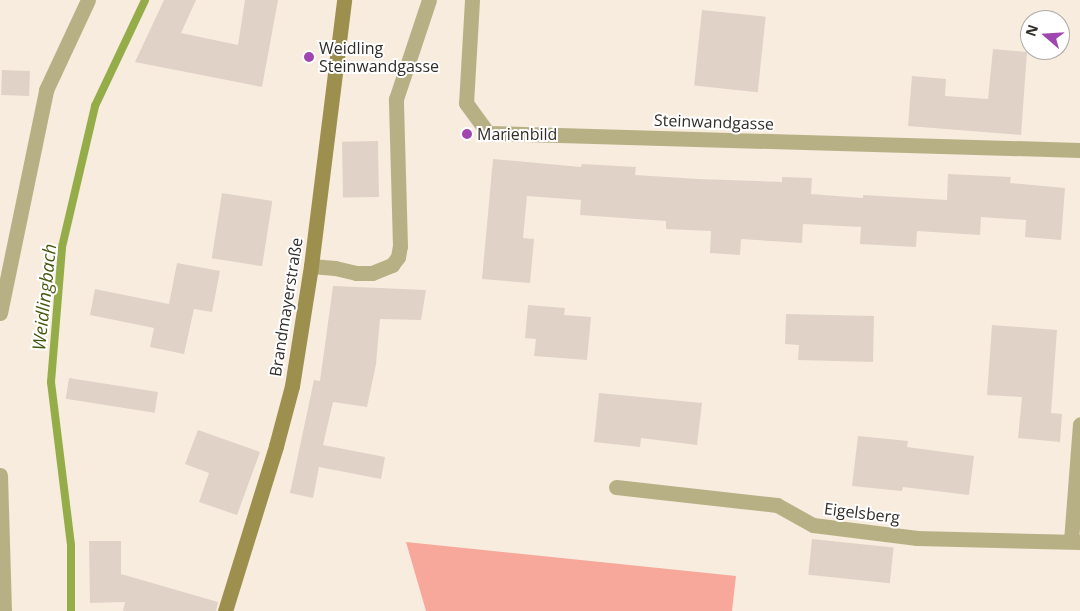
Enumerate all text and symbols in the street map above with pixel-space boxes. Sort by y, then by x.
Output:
north arrow [1020,10,1070,60]
text: N [1020,22,1042,39]
place label: Weidling Steinwandgasse [319,38,439,76]
marker: Weidling Steinwandgasse [303,51,315,63]
street label: Steinwandgasse [654,110,774,134]
place label: Marienbild [477,124,557,144]
marker: Marienbild [461,128,473,140]
street label: Brandmayerstraße [266,236,306,378]
water label: Weidlingbach [28,243,60,351]
street label: Eigelsberg [823,499,901,527]

